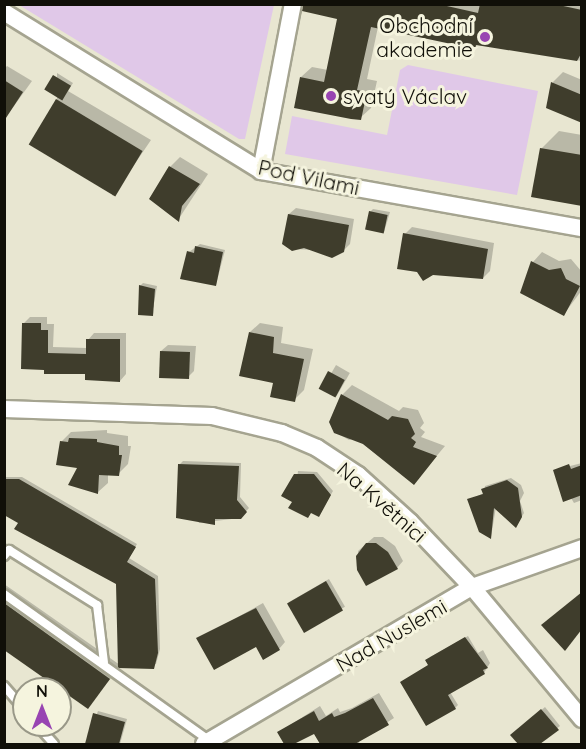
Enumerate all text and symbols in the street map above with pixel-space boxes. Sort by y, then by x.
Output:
place label: Obchodní akademie [376,12,473,62]
marker: Obchodní akademie [478,30,492,44]
place label: svatý Václav [343,83,467,109]
marker: svatý Václav [324,89,338,103]
street label: Pod Vilami [256,154,362,200]
street label: Na Květnici [332,456,432,548]
street label: Nad Nuslemi [331,593,451,677]
north arrow [12,677,72,737]
text: N [36,681,48,701]

